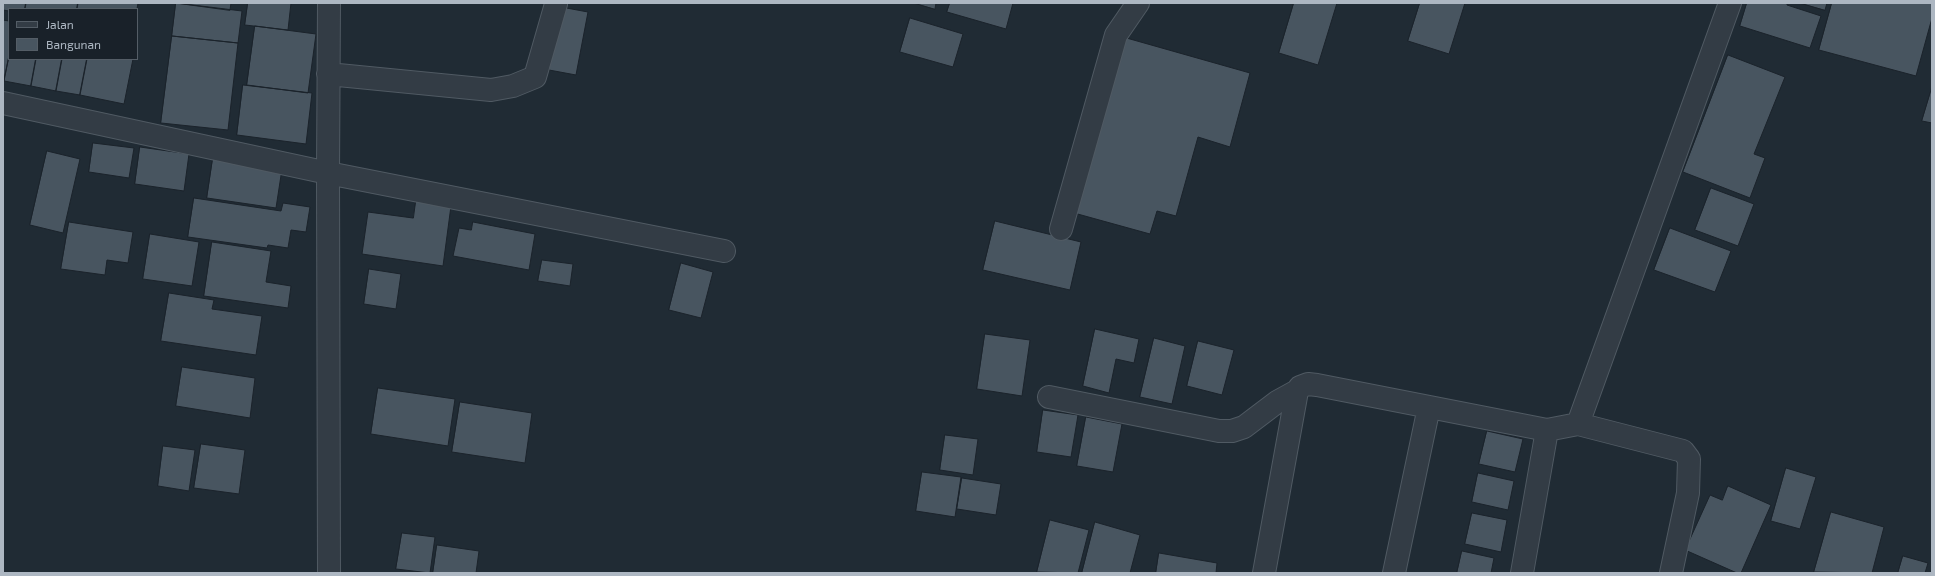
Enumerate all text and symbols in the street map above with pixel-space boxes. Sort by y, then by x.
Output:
legend [8,8,138,60]
text: Jalan [46,17,74,31]
text: Bangunan [46,37,101,51]

